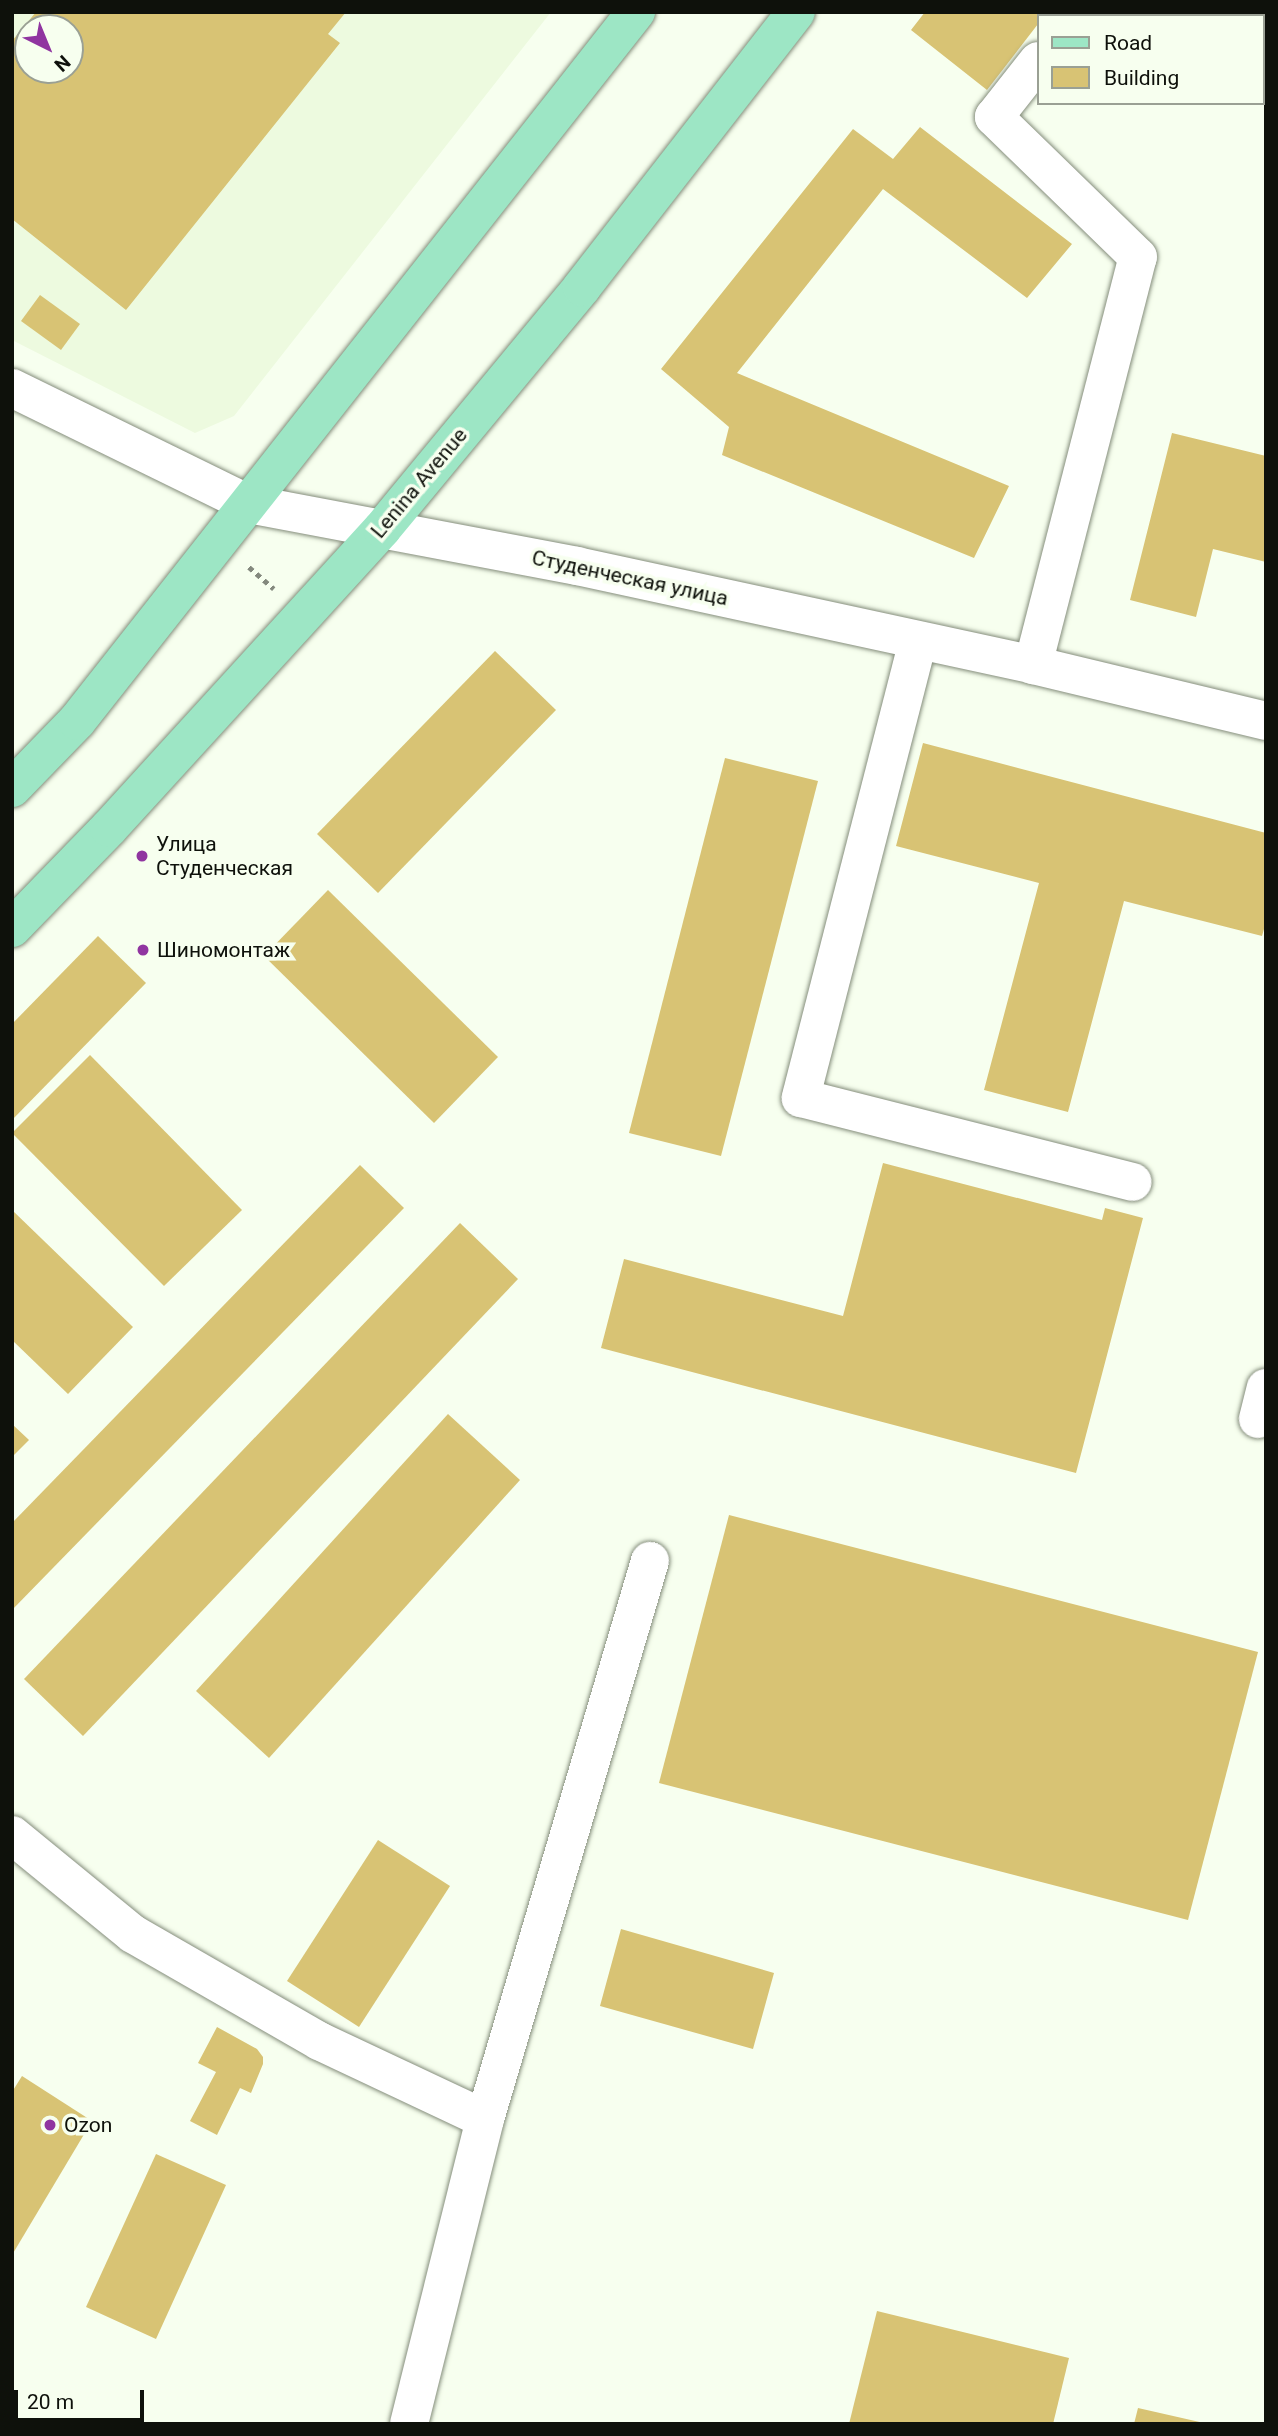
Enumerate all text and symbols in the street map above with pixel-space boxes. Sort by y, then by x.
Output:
north arrow [14,14,84,84]
legend [1036,14,1264,105]
text: Road [1104,31,1152,55]
text: N [50,50,75,76]
text: Building [1104,66,1179,90]
street label: Lenina Avenue [366,423,472,543]
street label: Студенческая улица [530,545,730,611]
place label: Улица Студенческая [156,831,293,881]
marker: Улица Студенческая [134,848,150,864]
place label: Шиномонтаж [157,937,290,963]
marker: Шиномонтаж [135,942,151,958]
place label: Ozon [64,2112,112,2138]
marker: Ozon [42,2117,58,2133]
scale bar [18,2376,147,2420]
text: 20 m [27,2390,74,2414]

